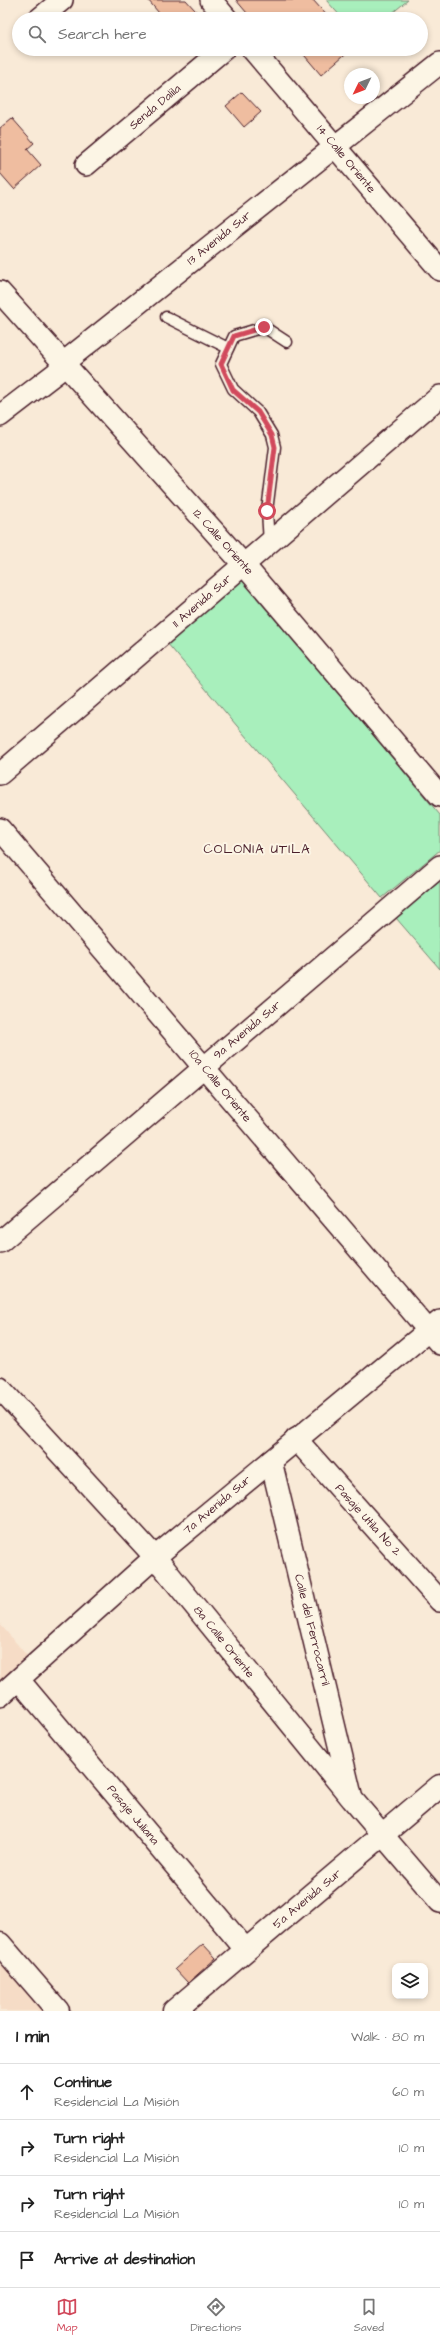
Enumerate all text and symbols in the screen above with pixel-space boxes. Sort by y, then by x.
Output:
search box [12,12,428,56]
icon: search [26,23,48,45]
text: Search here [58,24,147,45]
north arrow [344,68,380,104]
street label: Senda Dalila [125,80,185,134]
street label: 14 Calle Oriente [312,121,380,197]
street label: 13 Avenida Sur [183,207,255,269]
route end [255,318,273,336]
route start [258,502,276,520]
street label: 12 Calle Oriente [189,505,257,579]
street label: 11 Avenida Sur [169,570,236,632]
district label: COLONIA UTILA [204,840,310,858]
street label: 9a Avenida Sur [210,996,285,1063]
street label: 10a Calle Oriente [185,1046,256,1126]
street label: 7a Avenida Sur [179,1471,255,1539]
street label: Pasaje Utila No 2 [331,1480,405,1560]
street label: Calle del Ferrocarril [290,1572,334,1688]
street label: 8a Calle Oriente [189,1602,259,1682]
street label: Pasaje Juliana [103,1781,163,1849]
street label: 5a Avenida Sur [269,1865,345,1933]
map controls [392,1963,428,1999]
button: layers [392,1963,428,1999]
text: 1 min [16,2025,49,2049]
text: Walk · 80 m [351,2028,424,2046]
text: Continue [54,2072,112,2093]
icon: ahead [16,2081,38,2103]
text: 60 m [392,2083,424,2101]
text: Residencial La Misión [54,2093,179,2111]
text: Turn right [54,2128,125,2149]
icon: right [16,2137,38,2159]
text: 10 m [399,2139,424,2157]
text: Residencial La Misión [54,2149,179,2167]
text: Turn right [54,2184,125,2205]
icon: right [16,2193,38,2215]
text: 10 m [399,2195,424,2213]
text: Residencial La Misión [54,2205,179,2223]
icon: arrive [16,2249,38,2271]
text: Arrive at destination [54,2249,195,2270]
tab: Map [56,2296,78,2335]
tab: Directions [190,2296,242,2335]
tab: Saved [354,2296,384,2335]

